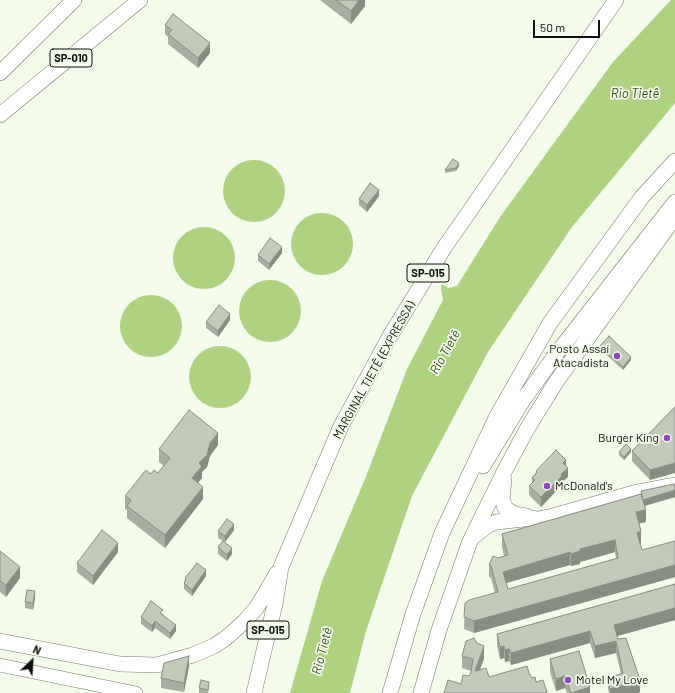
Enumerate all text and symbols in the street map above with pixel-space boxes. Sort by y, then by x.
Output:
scale bar [535,12,602,38]
text: 50 m [540,20,565,34]
road number: SP-010 [50,49,92,67]
water label: Rio Tietê [611,86,659,102]
road number: SP-015 [407,264,449,282]
street label: MARGINAL TIETÊ (EXPRESSA) [330,299,418,441]
water label: Rio Tietê [426,327,464,377]
place label: Posto Assaí Atacadista [549,342,609,370]
marker: Posto Assaí Atacadista [612,351,622,361]
place label: Burger King [598,431,659,445]
marker: Burger King [662,433,672,443]
place label: McDonald's [555,479,613,493]
marker: McDonald's [542,481,552,491]
road number: SP-015 [247,621,289,639]
water label: Rio Tietê [309,626,335,676]
north arrow [12,641,52,681]
text: N [31,642,43,657]
place label: Motel My Love [576,673,648,687]
marker: Motel My Love [563,675,573,685]

